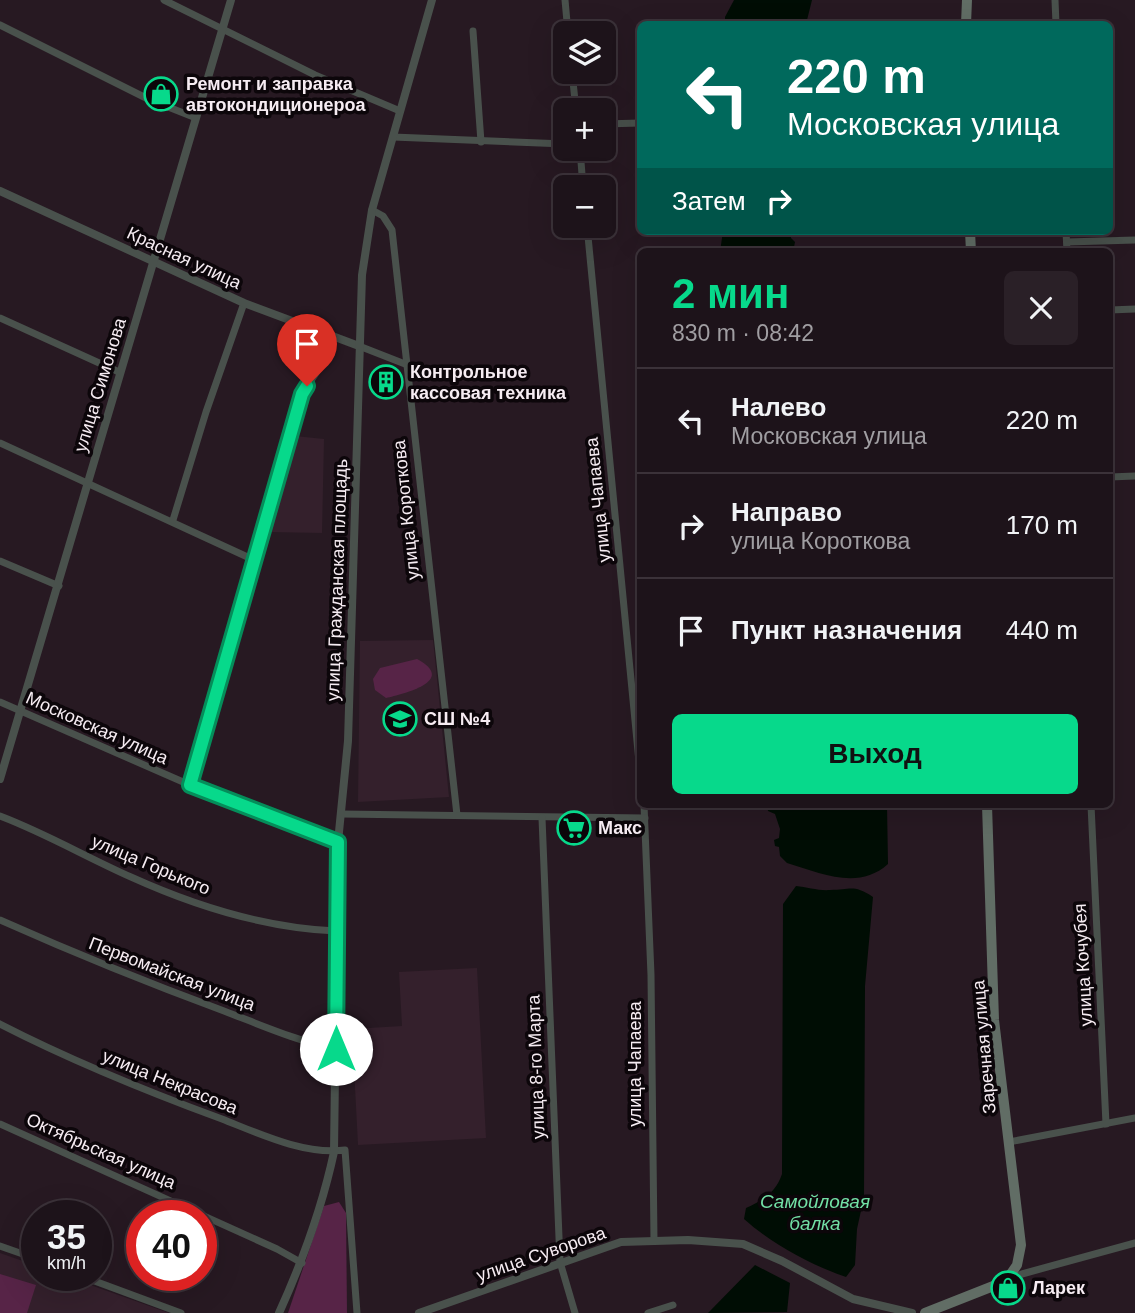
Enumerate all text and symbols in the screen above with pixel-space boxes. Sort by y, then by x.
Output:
map controls [553,21,616,238]
button: layers [553,21,616,84]
icon: left [672,49,763,140]
text: 220 m [787,49,926,103]
place label: Ремонт и заправка автокондиционероа [186,74,367,115]
shop icon: Ремонт и заправка автокондиционероа [142,75,180,113]
button: + [553,98,616,161]
text: Московская улица [787,106,1059,142]
button: − [553,175,616,238]
icon: right [760,182,798,220]
text: Затем [672,186,746,216]
street label: Красная улица [124,223,245,294]
text: 2 мин [672,270,789,317]
button: close [1004,271,1078,345]
pin [277,314,337,386]
street label: улица Симонова [70,315,130,455]
text: 830 m · 08:42 [672,320,814,346]
icon: arrive [288,325,326,363]
place label: Контрольное кассовая техника [410,362,567,403]
building icon: Контрольное кассовая техника [367,363,405,401]
text: Налево [731,392,826,422]
icon: left [672,402,710,440]
text: 220 m [1006,405,1078,435]
text: Московская улица [731,423,927,449]
street label: улица Чапаева [581,436,615,564]
street label: улица Короткова [389,438,423,581]
street label: улица Гражданская площадь [323,458,351,702]
text: Направо [731,497,842,527]
icon: right [672,507,710,545]
text: 170 m [1006,510,1078,540]
text: улица Короткова [731,528,910,554]
icon: arrive [672,612,710,650]
text: Пункт назначения [731,615,962,645]
text: 440 m [1006,615,1078,645]
street label: Московская улица [23,688,172,769]
school or university icon: СШ №4 [381,700,419,738]
place label: СШ №4 [424,709,490,729]
button: Выход [672,714,1078,794]
supermarket icon: Макс [555,809,593,847]
place label: Макс [598,818,642,838]
street label: улица Горького [89,831,213,899]
street label: улица Кочубея [1070,903,1096,1027]
street label: Первомайская улица [86,933,259,1015]
street label: Заречная улица [968,978,1000,1115]
street label: улица 8-го Марта [523,993,549,1140]
street label: улица Чапаева [625,1000,645,1127]
position arrow [299,1012,373,1086]
street label: улица Некрасова [100,1046,241,1119]
street label: Октябрьская улица [23,1109,180,1193]
water label: Самойловая балка [760,1191,870,1234]
speed limit sign: 40 [126,1200,217,1291]
text: 35 [47,1217,86,1256]
street label: улица Суворова [474,1222,609,1285]
text: km/h [47,1253,86,1273]
shop icon: Ларек [989,1269,1027,1307]
place label: Ларек [1032,1278,1086,1298]

